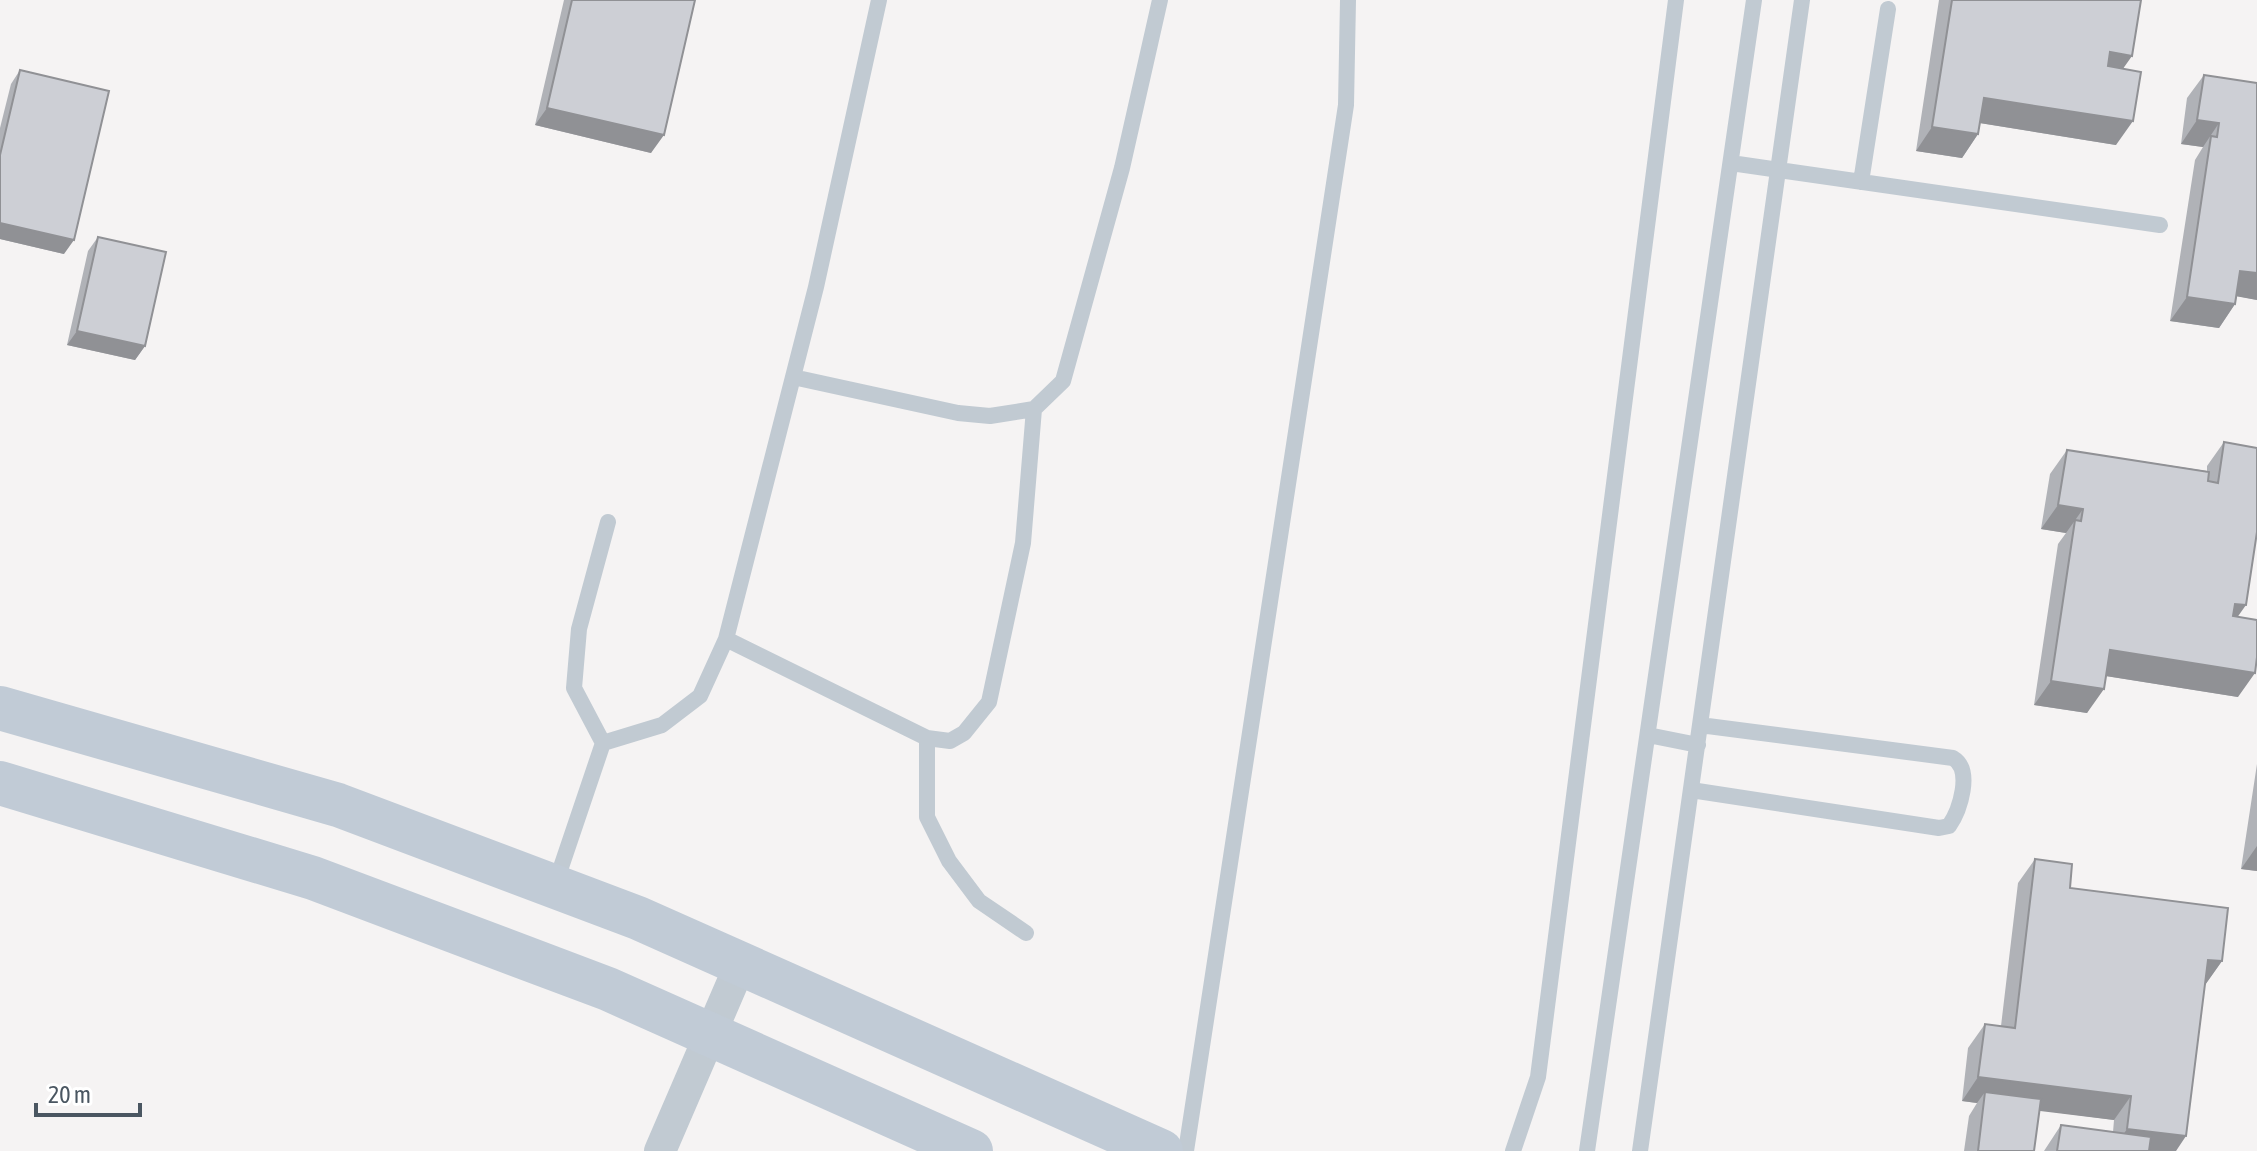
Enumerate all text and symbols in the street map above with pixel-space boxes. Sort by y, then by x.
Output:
scale bar [36,1067,140,1117]
text: 20 m [48,1081,91,1108]

